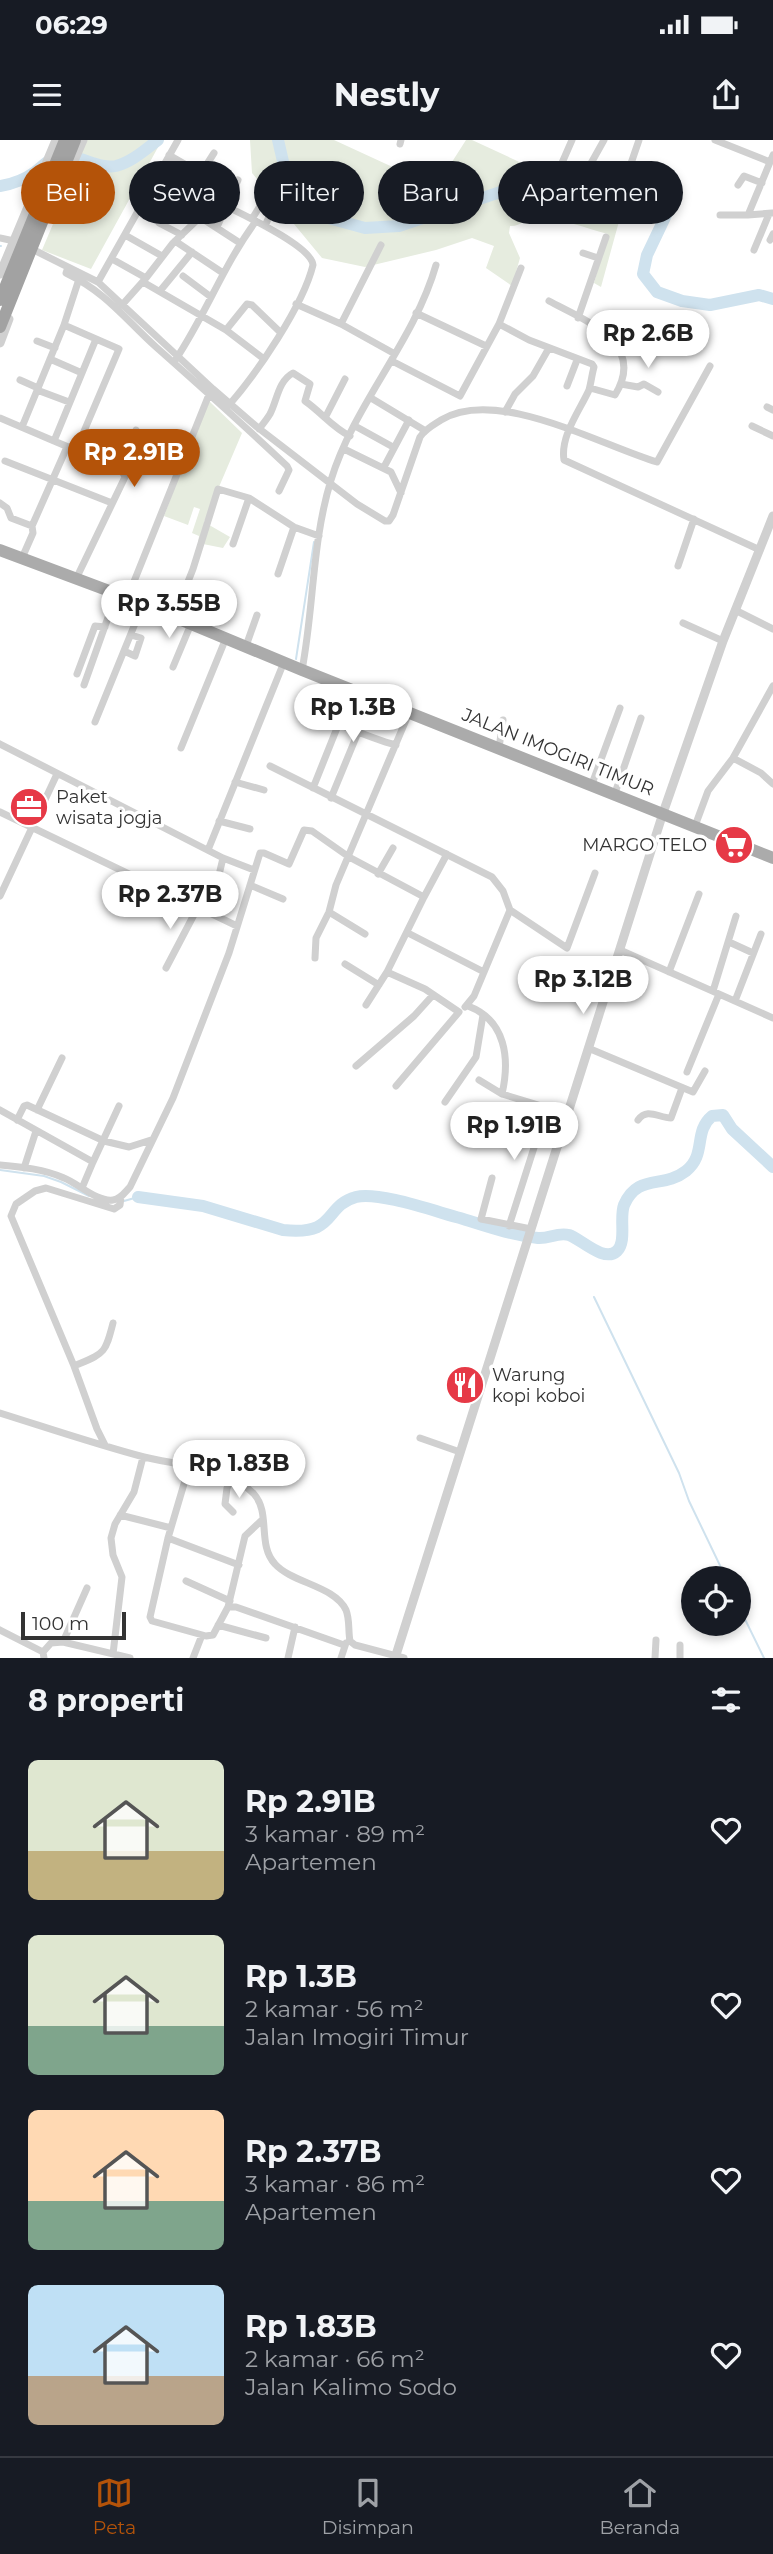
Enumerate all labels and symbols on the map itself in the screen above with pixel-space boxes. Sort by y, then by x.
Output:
pin: Rp 2.6B [583,310,713,370]
pin: Rp 2.91B [62,430,206,489]
pin: Rp 3.55B [97,580,241,640]
pin: Rp 1.3B [288,684,418,744]
street label: JALAN IMOGIRI TIMUR [458,703,657,801]
office icon: Paket wisata jogja [8,786,50,828]
place label: Paket wisata jogja [56,786,162,829]
supermarket icon: MARGO TELO [713,824,755,866]
place label: MARGO TELO [582,834,707,856]
pin: Rp 2.37B [98,872,242,931]
pin: Rp 3.12B [511,956,655,1016]
pin: Rp 1.91B [442,1102,586,1162]
restaurant icon: Warung kopi koboi [444,1364,486,1406]
place label: Warung kopi koboi [492,1364,585,1407]
pin: Rp 1.83B [167,1440,311,1500]
scale bar [21,1609,126,1641]

